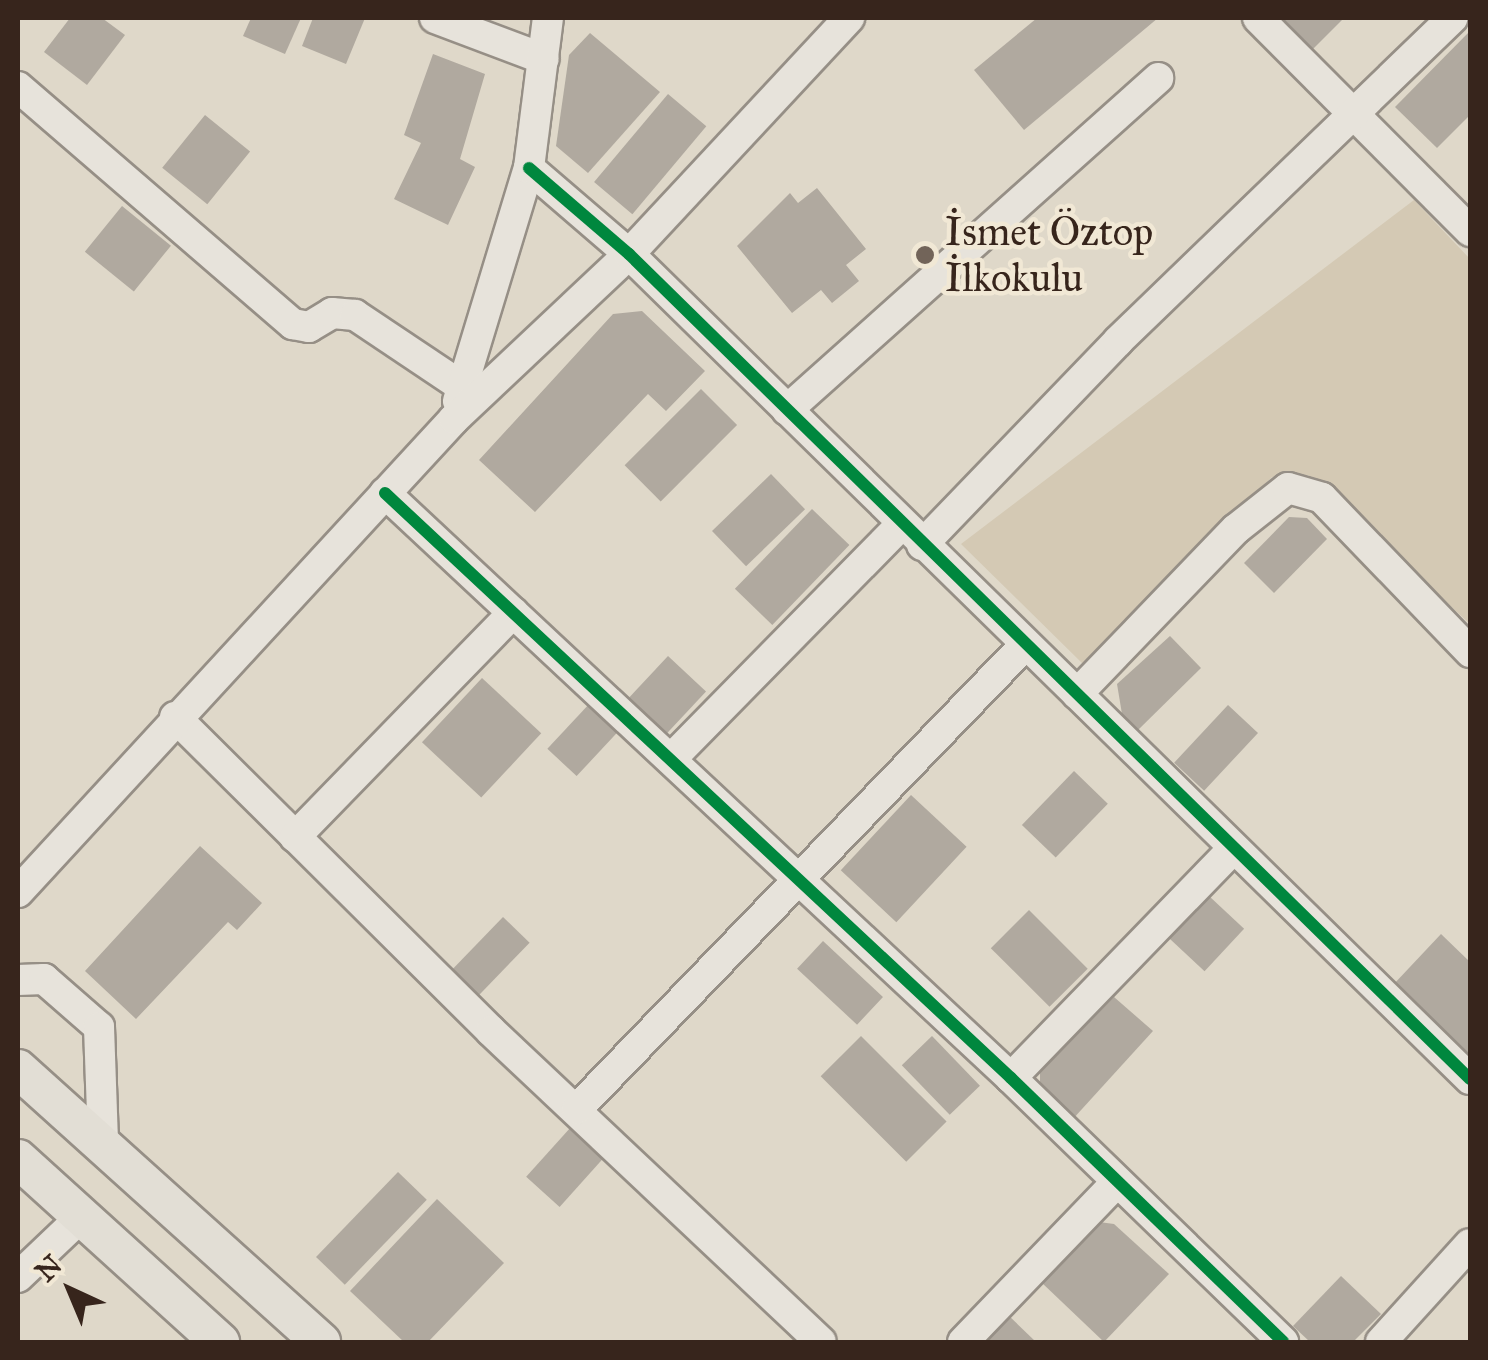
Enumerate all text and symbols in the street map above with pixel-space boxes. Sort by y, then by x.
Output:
place label: İsmet Öztop İlkokulu [945,208,1153,302]
marker: İsmet Öztop İlkokulu [914,244,936,266]
north arrow [20,1240,120,1340]
text: N [28,1247,70,1289]

